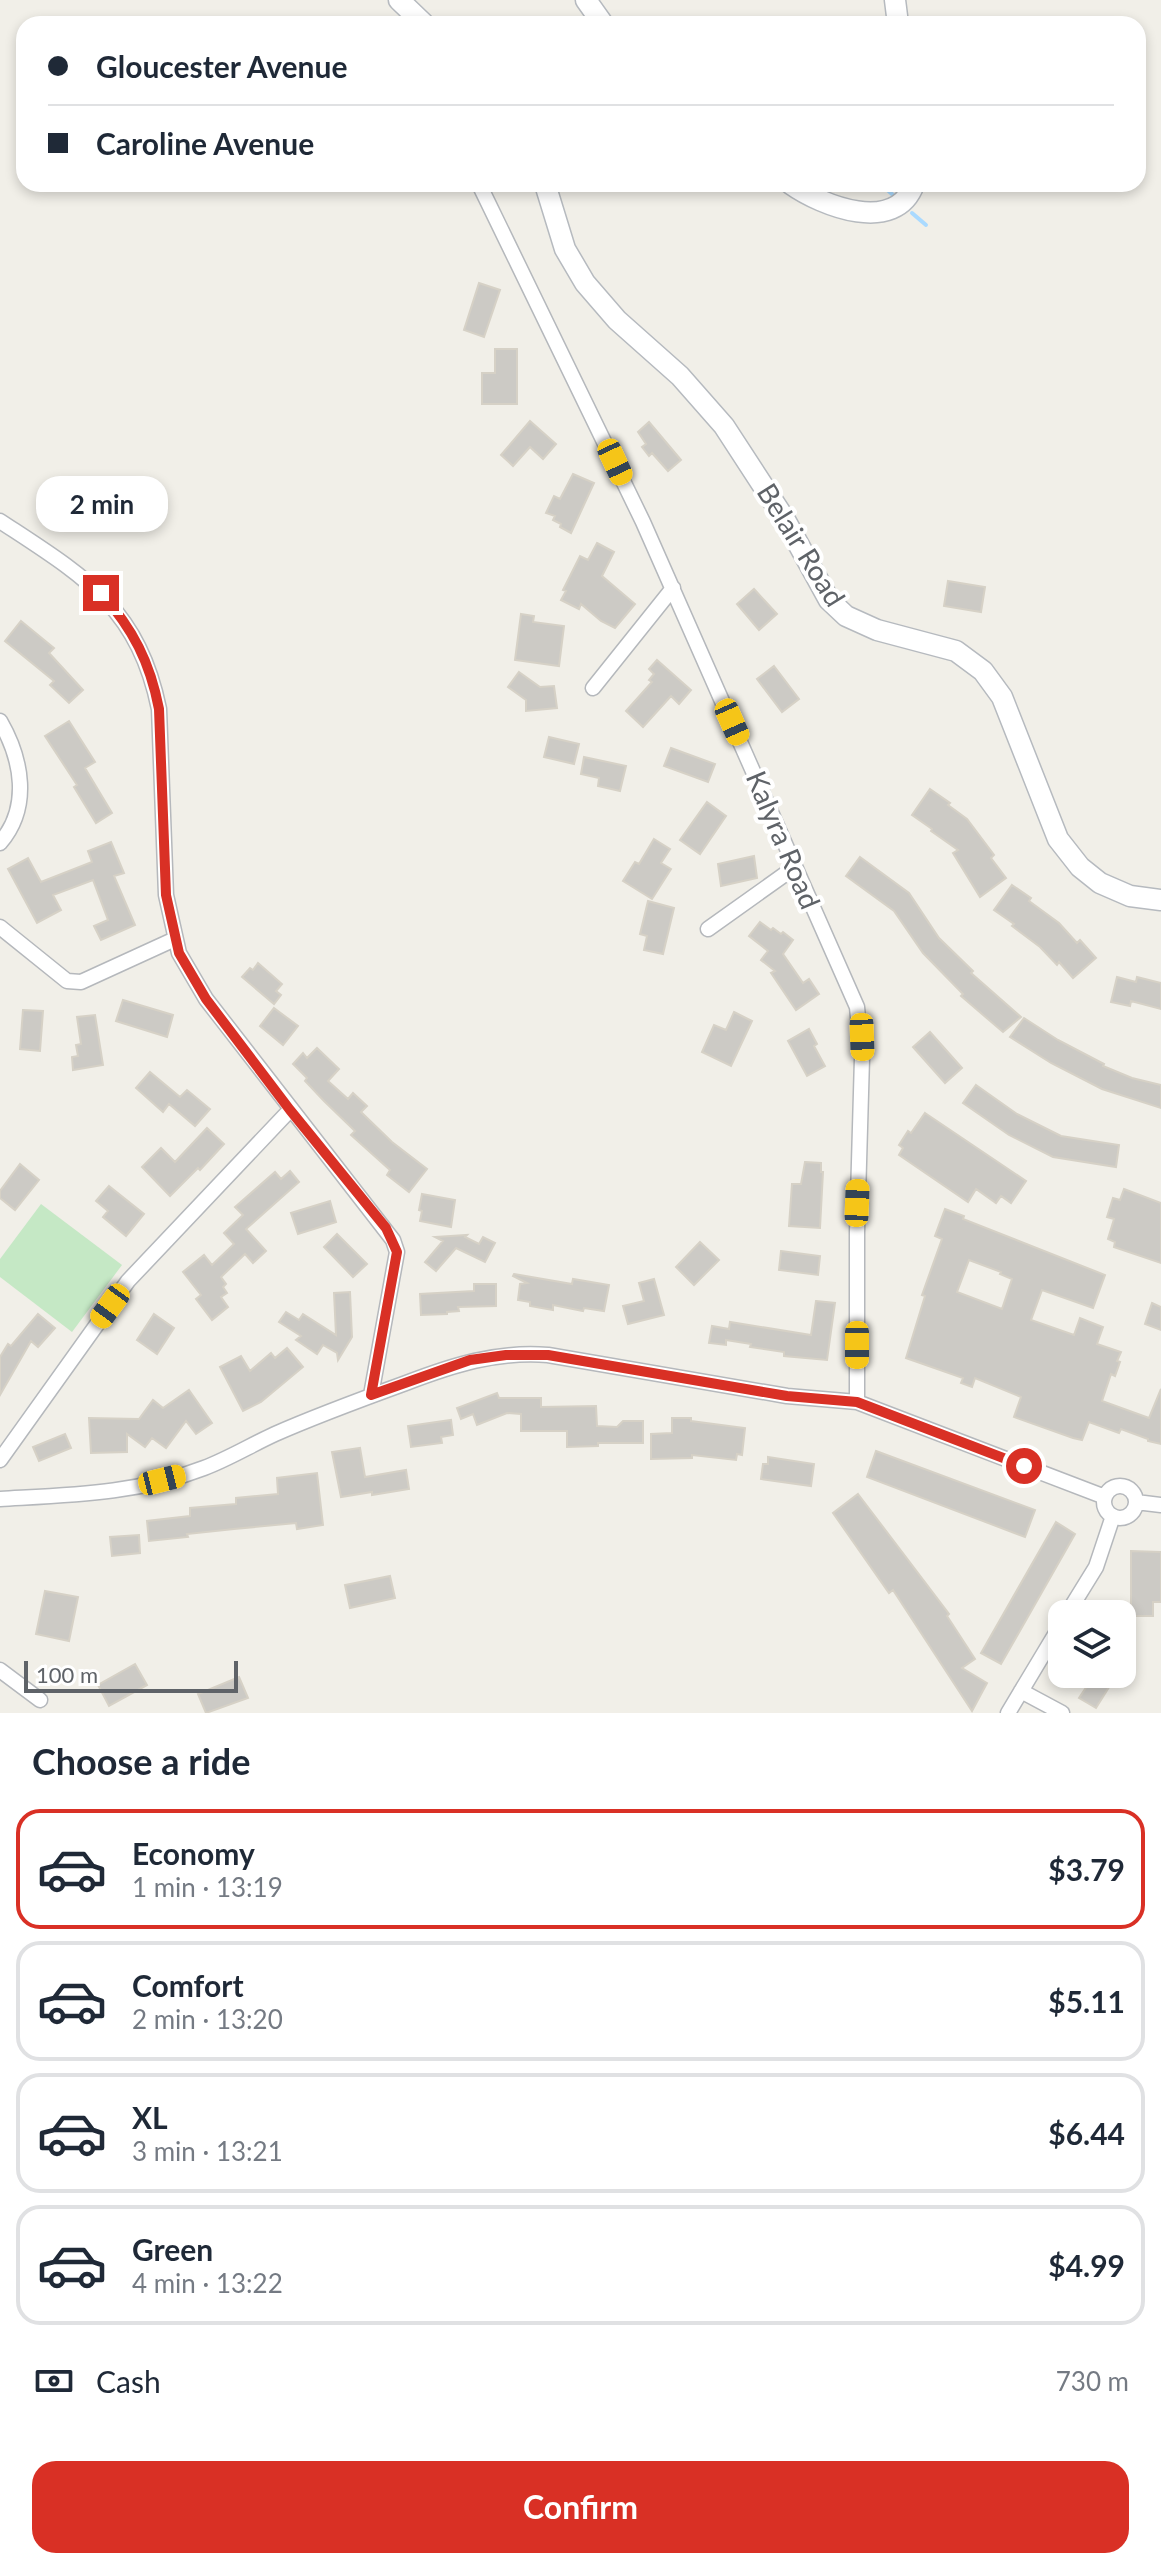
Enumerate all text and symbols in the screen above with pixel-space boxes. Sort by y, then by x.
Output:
text: Gloucester Avenue [96,48,347,84]
text: Caroline Avenue [96,125,314,161]
car [594,435,636,489]
callout: 2 min [35,477,167,533]
street label: Belair Road [751,477,853,612]
text: 2 min [70,488,134,520]
route end [83,575,119,611]
car [711,695,753,749]
street label: Kalyra Road [740,765,828,914]
car [849,1013,875,1061]
car [844,1179,870,1227]
car [86,1280,134,1332]
car [845,1321,869,1369]
route start [1006,1448,1042,1484]
car [136,1463,188,1497]
map controls [1048,1600,1136,1688]
button: layers [1048,1600,1136,1688]
scale bar [24,1657,238,1693]
text: 100 m [36,1661,98,1688]
text: Choose a ride [32,1739,251,1783]
icon: car [36,1833,108,1905]
text: Economy [132,1835,255,1871]
text: $3.79 [1048,1851,1125,1887]
text: 1 min · 13:19 [132,1871,283,1903]
icon: car [36,1965,108,2037]
text: Comfort [132,1967,244,2003]
text: $5.11 [1048,1983,1125,2019]
text: 2 min · 13:20 [132,2003,283,2035]
icon: car [36,2097,108,2169]
text: XL [132,2099,168,2135]
text: $6.44 [1048,2115,1125,2151]
text: 3 min · 13:21 [132,2135,283,2167]
icon: car [36,2229,108,2301]
text: Green [132,2231,213,2267]
text: $4.99 [1048,2247,1125,2283]
text: 4 min · 13:22 [132,2267,283,2299]
icon: cash [32,2359,76,2403]
text: Cash [96,2363,161,2399]
text: 730 m [1056,2365,1129,2397]
button: Confirm [32,2461,1129,2553]

